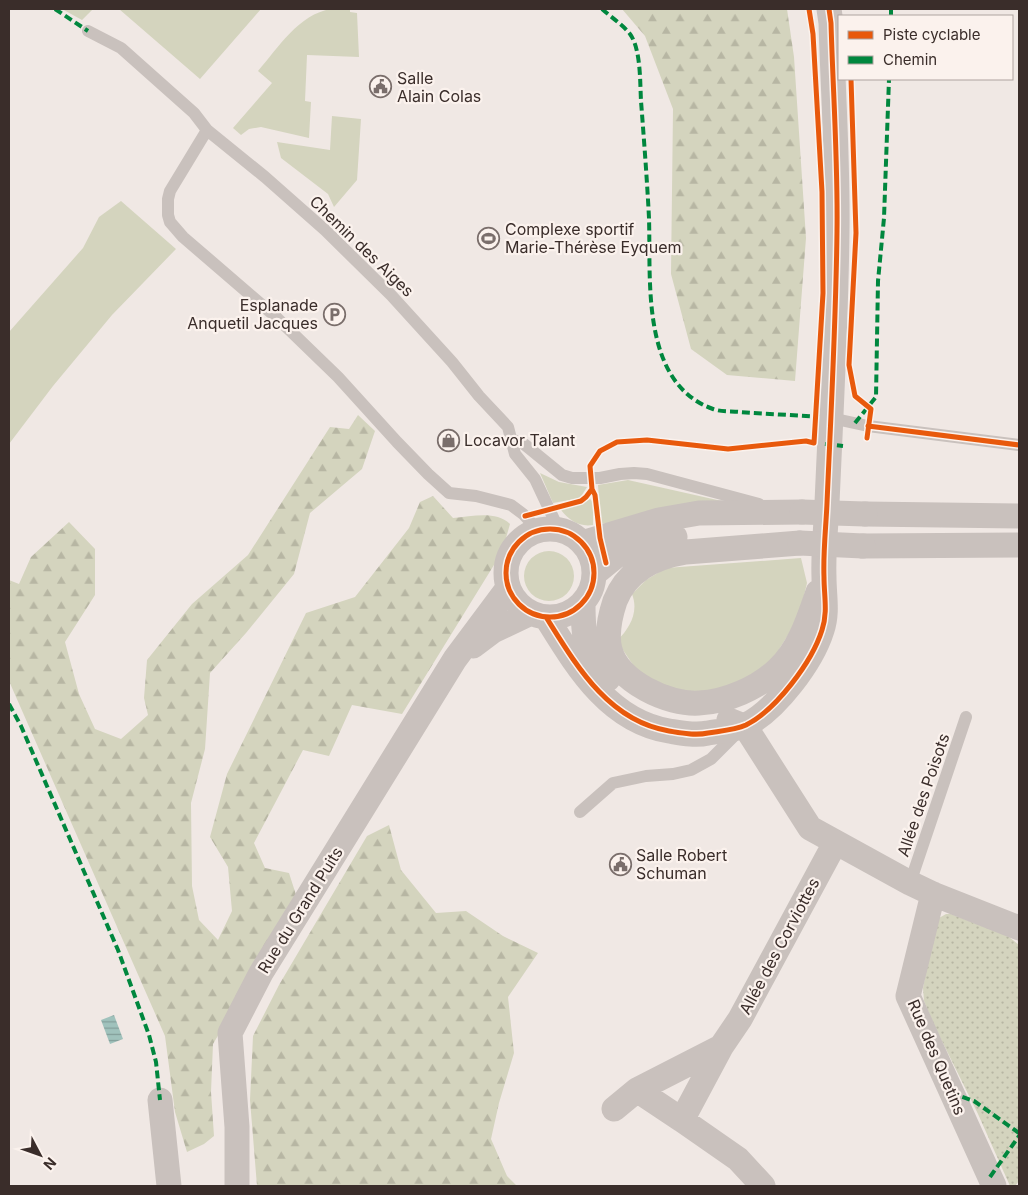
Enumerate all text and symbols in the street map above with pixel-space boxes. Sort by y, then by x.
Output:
legend [838,15,1013,80]
text: Piste cyclable [883,25,980,44]
text: Chemin [883,50,937,69]
place label: Salle Alain Colas [397,68,481,106]
public building icon: Salle Alain Colas [369,75,393,99]
street label: Chemin des Aiges [306,191,418,301]
place label: Complexe sportif Marie-Thérèse Eyquem [505,219,681,257]
sports icon: Complexe sportif Marie-Thérèse Eyquem [477,226,501,250]
place label: Esplanade Anquetil Jacques [187,295,318,333]
parking icon: Esplanade Anquetil Jacques [322,302,346,326]
shop icon: Locavor Talant [436,428,460,452]
place label: Locavor Talant [464,430,575,450]
street label: Allée des Poisots [893,731,953,859]
street label: Rue du Grand Puits [253,843,347,977]
place label: Salle Robert Schuman [636,845,727,883]
public building icon: Salle Robert Schuman [608,852,632,876]
street label: Allée des Corviottes [735,874,823,1018]
street label: Rue des Quetins [904,996,970,1118]
north arrow [15,1130,65,1180]
text: N [40,1154,60,1173]

